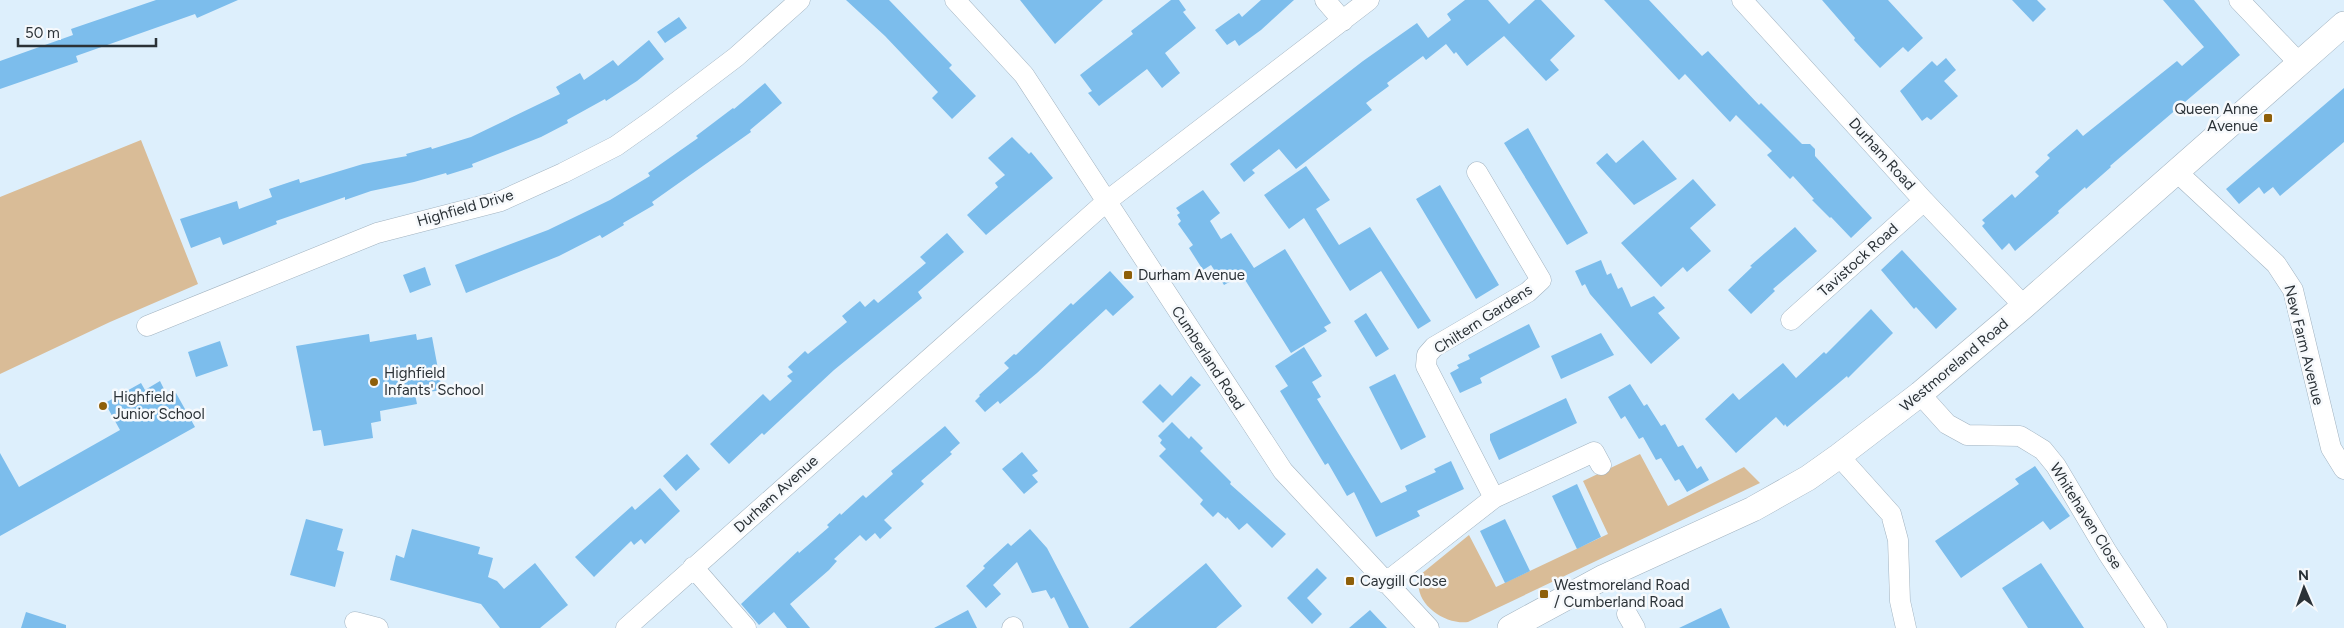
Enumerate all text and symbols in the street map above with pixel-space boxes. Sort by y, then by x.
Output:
scale bar [18,15,155,47]
text: 50 m [25,24,60,42]
place label: Queen Anne Avenue [2174,100,2258,135]
marker: Queen Anne Avenue [2262,112,2274,124]
street label: Durham Road [1845,114,1919,194]
street label: Highfield Drive [415,186,515,230]
street label: Tavistock Road [1814,219,1902,301]
place label: Durham Avenue [1138,266,1245,284]
marker: Durham Avenue [1122,269,1134,281]
street label: Chiltern Gardens [1431,281,1535,357]
street label: New Farm Avenue [2280,283,2328,407]
street label: Cumberland Road [1168,303,1248,413]
street label: Westmoreland Road [1896,314,2012,416]
place label: Highfield Infants' School [384,364,484,399]
marker: Highfield Infants' School [368,376,380,388]
place label: Highfield Junior School [113,388,205,423]
marker: Highfield Junior School [97,400,109,412]
street label: Durham Avenue [730,452,822,536]
street label: Whitehaven Close [2046,460,2126,572]
north arrow [2279,563,2329,613]
text: N [2298,567,2309,584]
place label: Caygill Close [1360,572,1447,590]
marker: Caygill Close [1344,575,1356,587]
place label: Westmoreland Road / Cumberland Road [1554,576,1690,611]
marker: Westmoreland Road / Cumberland Road [1538,588,1550,600]

